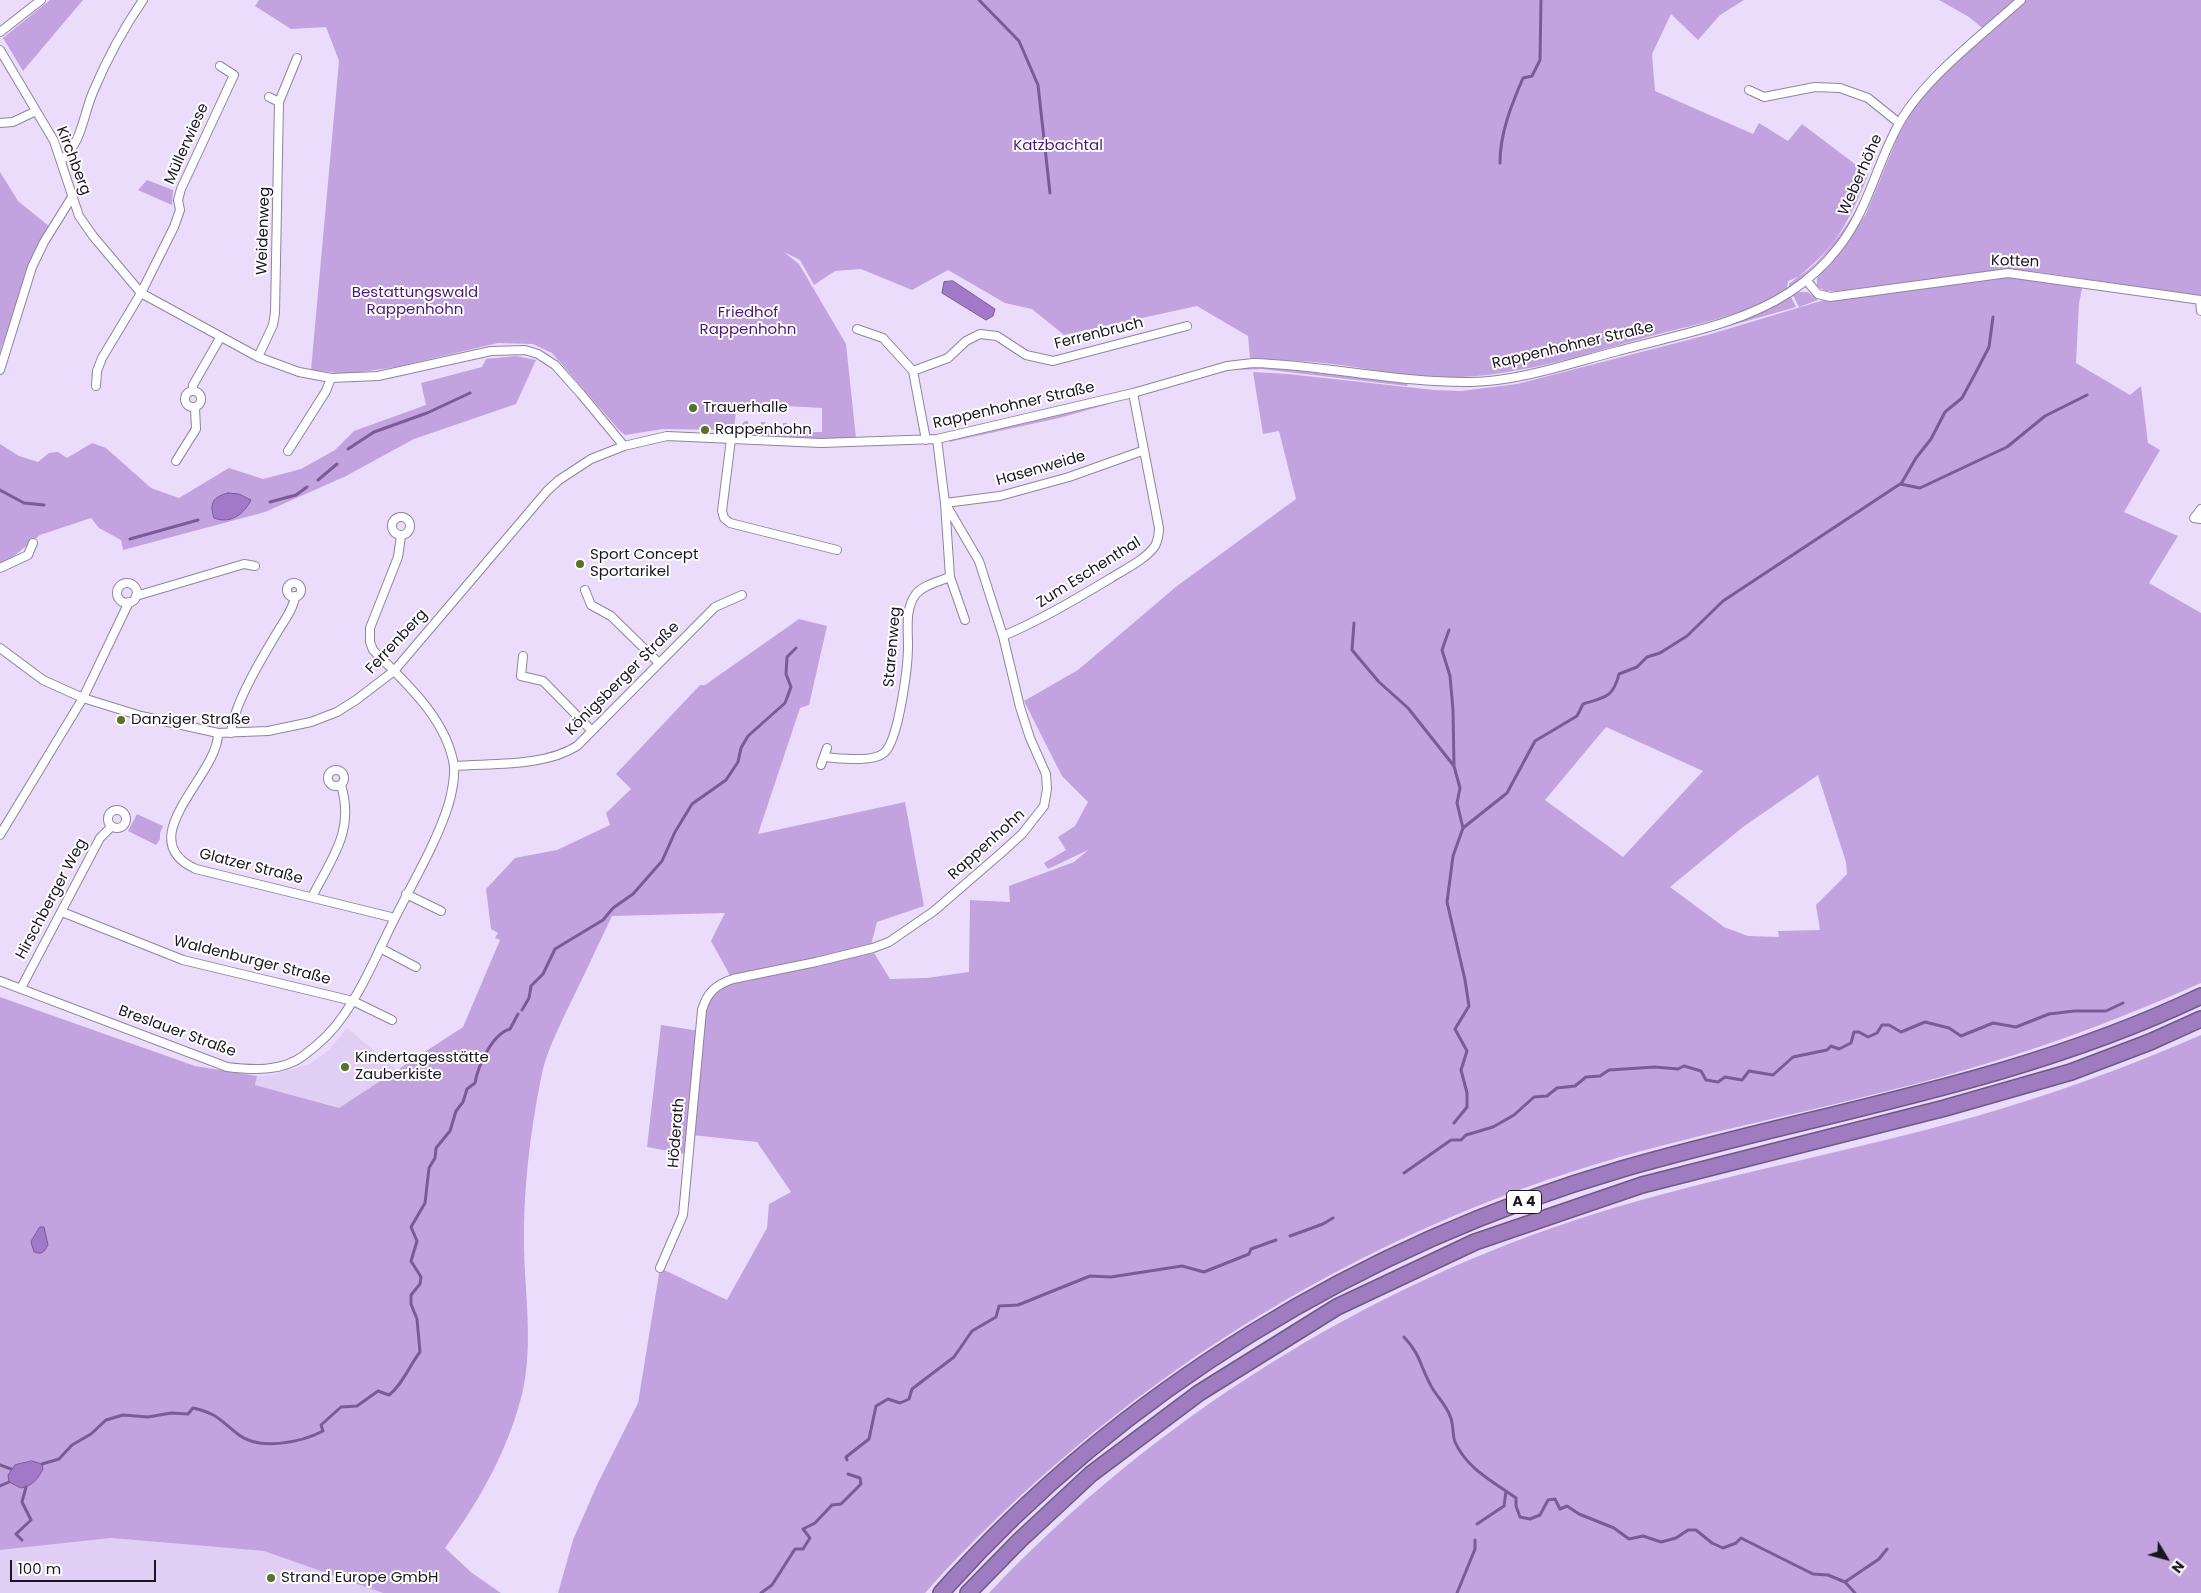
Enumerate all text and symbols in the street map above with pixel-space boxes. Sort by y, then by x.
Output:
street label: Müllerwiese [161,101,213,187]
street label: Kirchberg [52,124,94,198]
street label: Weberhöhe [1835,132,1887,218]
park label: Katzbachtal [1013,137,1103,155]
street label: Weidenweg [253,187,275,275]
street label: Kotten [1990,252,2040,272]
park label: Bestattungswald Rappenhohn [352,284,478,319]
park label: Friedhof Rappenhohn [700,304,796,339]
street label: Ferrenbruch [1053,314,1145,354]
street label: Rappenhohner Straße [1490,319,1656,373]
street label: Rappenhohner Straße [931,379,1097,433]
place label: Trauerhalle [703,399,788,417]
marker: Trauerhalle [687,402,699,414]
place label: Rappenhohn [715,421,812,439]
marker: Rappenhohn [699,424,711,436]
street label: Hasenweide [994,448,1088,490]
street label: Zum Eschenthal [1034,534,1144,612]
place label: Sport Concept Sportarikel [590,546,698,581]
marker: Sport Concept Sportarikel [574,558,586,570]
street label: Ferrenberg [362,606,432,678]
street label: Starenweg [881,606,905,688]
street label: Königsberger Straße [562,618,684,740]
place label: Danziger Straße [131,711,250,729]
marker: Danziger Straße [115,714,127,726]
street label: Rappenhohn [945,806,1029,884]
street label: Hirschberger Weg [13,835,91,963]
street label: Glatzer Straße [197,845,305,889]
street label: Waldenburger Straße [172,933,332,989]
street label: Breslauer Straße [116,1002,238,1062]
place label: Kindertagesstätte Zauberkiste [355,1049,489,1084]
marker: Kindertagesstätte Zauberkiste [339,1061,351,1073]
street label: Höderath [665,1097,689,1169]
road number: A 4 [1506,1190,1542,1214]
north arrow [2141,1533,2191,1583]
scale bar [12,1550,159,1582]
text: N [2167,1557,2189,1577]
text: 100 m [18,1558,61,1579]
place label: Strand Europe GmbH [281,1569,438,1587]
marker: Strand Europe GmbH [265,1572,277,1584]

